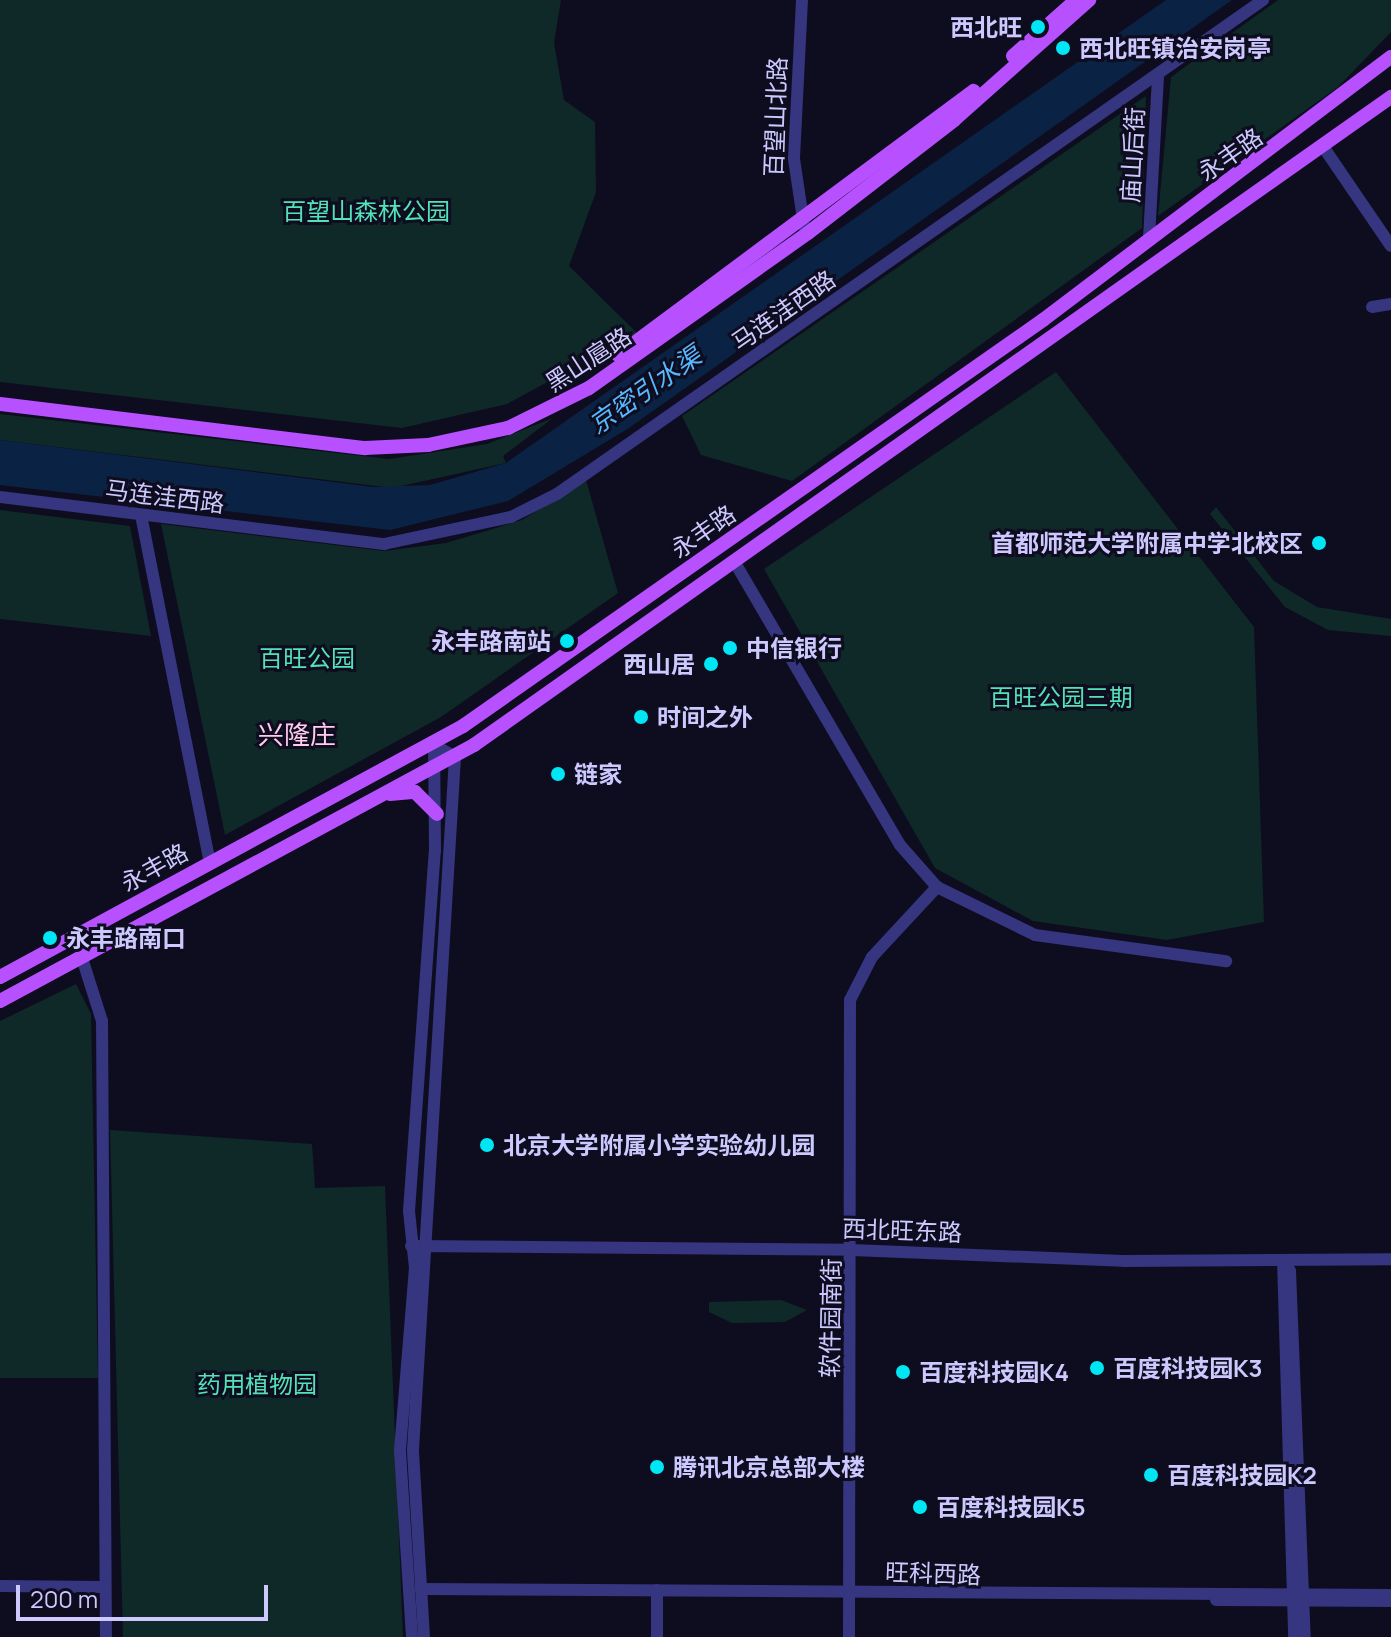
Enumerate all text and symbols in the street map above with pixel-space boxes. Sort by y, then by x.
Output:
place label: 西北旺 [950,13,1022,41]
marker: 西北旺 [1029,18,1047,36]
place label: 西北旺镇治安岗亭 [1079,34,1271,62]
marker: 西北旺镇治安岗亭 [1054,39,1072,57]
street label: 百望山北路 [759,57,791,177]
street label: 庙山后街 [1115,106,1149,204]
street label: 永丰路 [1192,122,1268,186]
park label: 百望山森林公园 [282,197,450,225]
street label: 马连洼西路 [726,264,840,356]
street label: 黑山扈路 [540,321,636,397]
water label: 京密引水渠 [583,340,707,440]
street label: 马连洼西路 [104,474,226,518]
street label: 永丰路 [665,499,741,563]
place label: 首都师范大学附属中学北校区 [991,529,1303,557]
marker: 首都师范大学附属中学北校区 [1310,534,1328,552]
place label: 永丰路南站 [431,627,551,655]
marker: 永丰路南站 [558,632,576,650]
place label: 中信银行 [746,634,842,662]
marker: 中信银行 [721,639,739,657]
park label: 百旺公园 [259,644,355,672]
place label: 西山居 [623,650,695,678]
marker: 西山居 [702,655,720,673]
park label: 百旺公园三期 [989,683,1133,711]
place label: 时间之外 [657,703,753,731]
marker: 时间之外 [632,708,650,726]
district label: 兴隆庄 [258,719,336,751]
place label: 链家 [574,760,622,788]
marker: 链家 [549,765,567,783]
street label: 永丰路 [116,837,192,897]
place label: 永丰路南口 [66,924,186,952]
marker: 永丰路南口 [41,929,59,947]
place label: 北京大学附属小学实验幼儿园 [503,1131,815,1159]
marker: 北京大学附属小学实验幼儿园 [478,1136,496,1154]
street label: 西北旺东路 [842,1214,962,1246]
street label: 软件园南街 [815,1258,845,1378]
place label: 百度科技园K3 [1113,1354,1262,1382]
place label: 百度科技园K4 [919,1358,1069,1386]
marker: 百度科技园K3 [1088,1359,1106,1377]
marker: 百度科技园K4 [894,1363,912,1381]
park label: 药用植物园 [197,1370,317,1398]
place label: 腾讯北京总部大楼 [673,1453,865,1481]
marker: 腾讯北京总部大楼 [648,1458,666,1476]
place label: 百度科技园K2 [1167,1461,1317,1489]
marker: 百度科技园K2 [1142,1466,1160,1484]
place label: 百度科技园K5 [936,1493,1086,1521]
marker: 百度科技园K5 [911,1498,929,1516]
street label: 旺科西路 [885,1557,981,1589]
scale bar [20,1569,272,1619]
text: 200 m [30,1582,98,1615]

